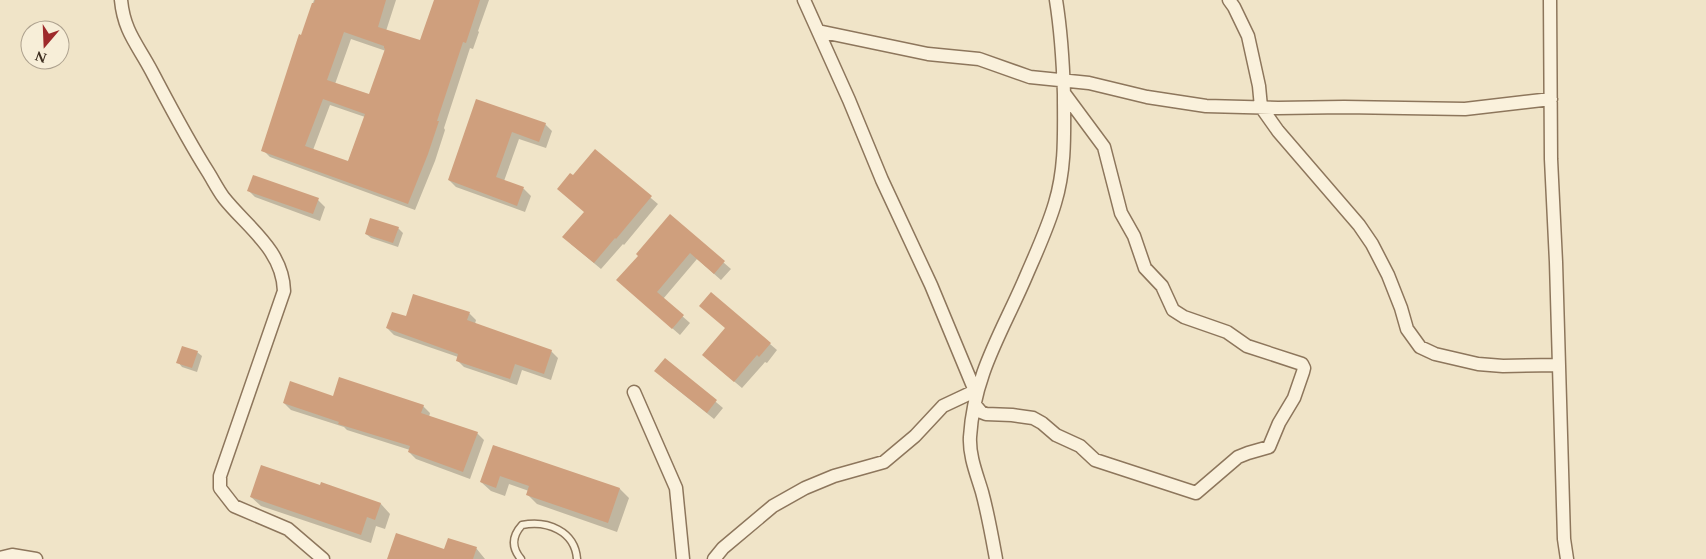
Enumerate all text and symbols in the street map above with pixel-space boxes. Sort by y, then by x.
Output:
north arrow [20,20,70,70]
text: N [32,45,50,69]

